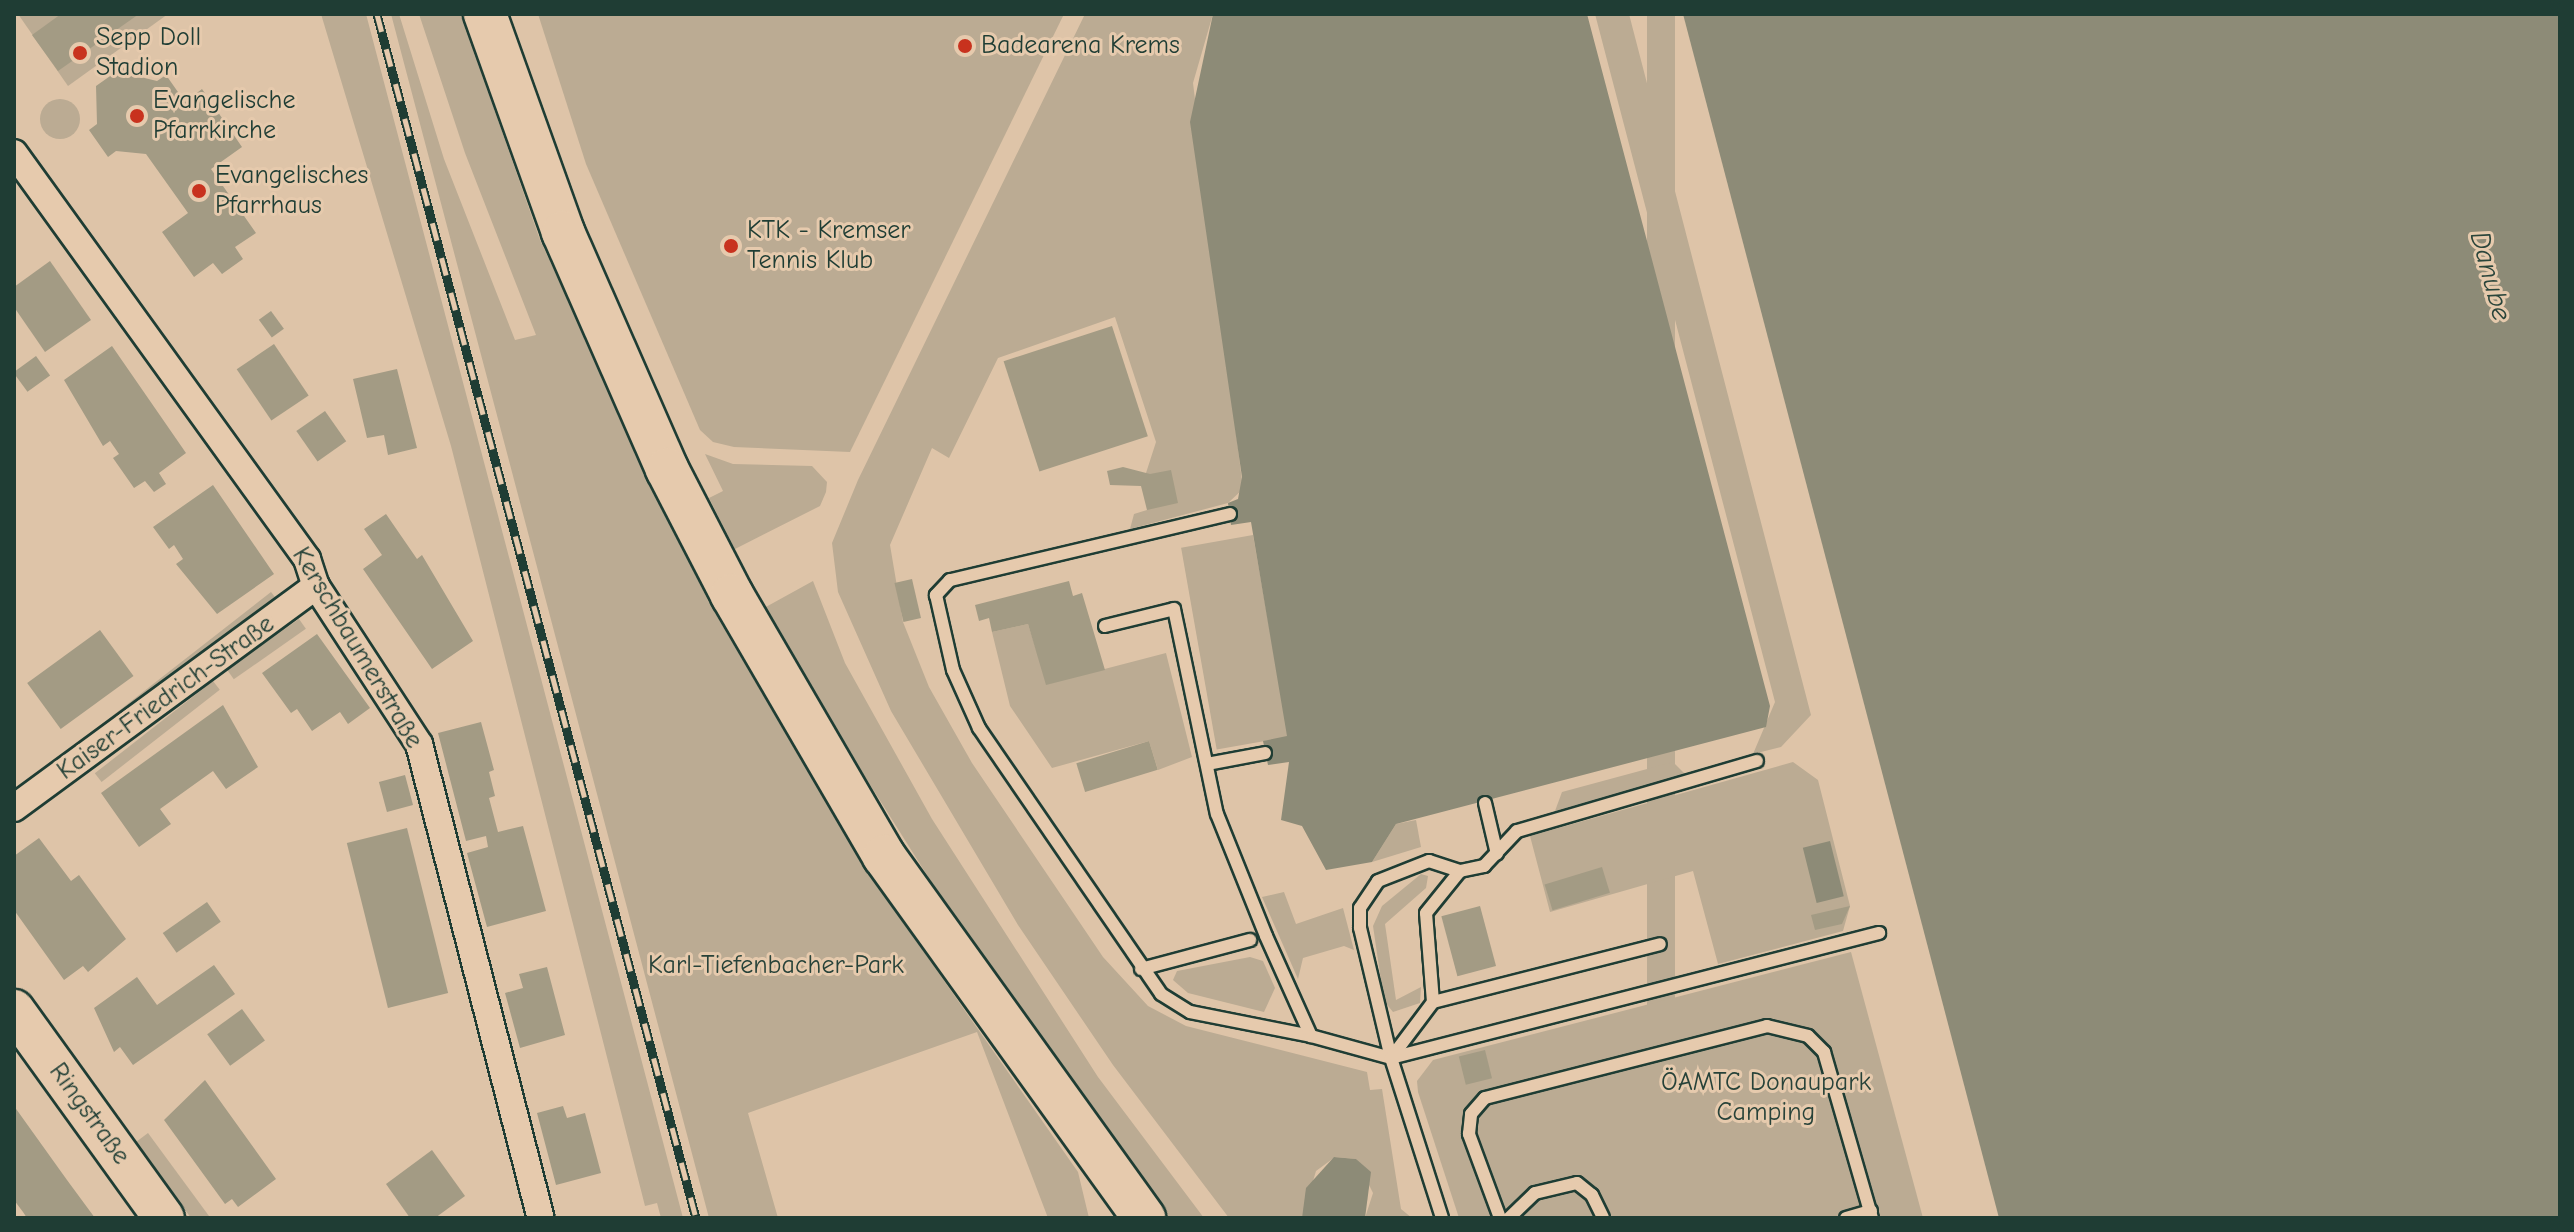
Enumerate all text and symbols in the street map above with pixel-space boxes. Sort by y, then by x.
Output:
place label: Sepp Doll Stadion [96,22,201,84]
place label: Badearena Krems [981,30,1180,62]
marker: Badearena Krems [956,37,974,55]
marker: Sepp Doll Stadion [71,44,89,62]
place label: Evangelische Pfarrkirche [153,85,295,146]
marker: Evangelische Pfarrkirche [128,107,146,125]
place label: Evangelisches Pfarrhaus [215,160,368,222]
marker: Evangelisches Pfarrhaus [190,182,208,200]
place label: KTK - Kremser Tennis Klub [747,215,911,276]
water label: Danube [2463,228,2519,324]
marker: KTK - Kremser Tennis Klub [722,237,740,255]
street label: Kerschbaumerstraße [285,542,429,754]
street label: Kaiser-Friedrich-Straße [52,609,280,787]
park label: Karl-Tiefenbacher-Park [648,950,904,982]
street label: Ringstraße [42,1057,136,1171]
park label: ÖAMTC Donaupark Camping [1661,1067,1871,1128]

